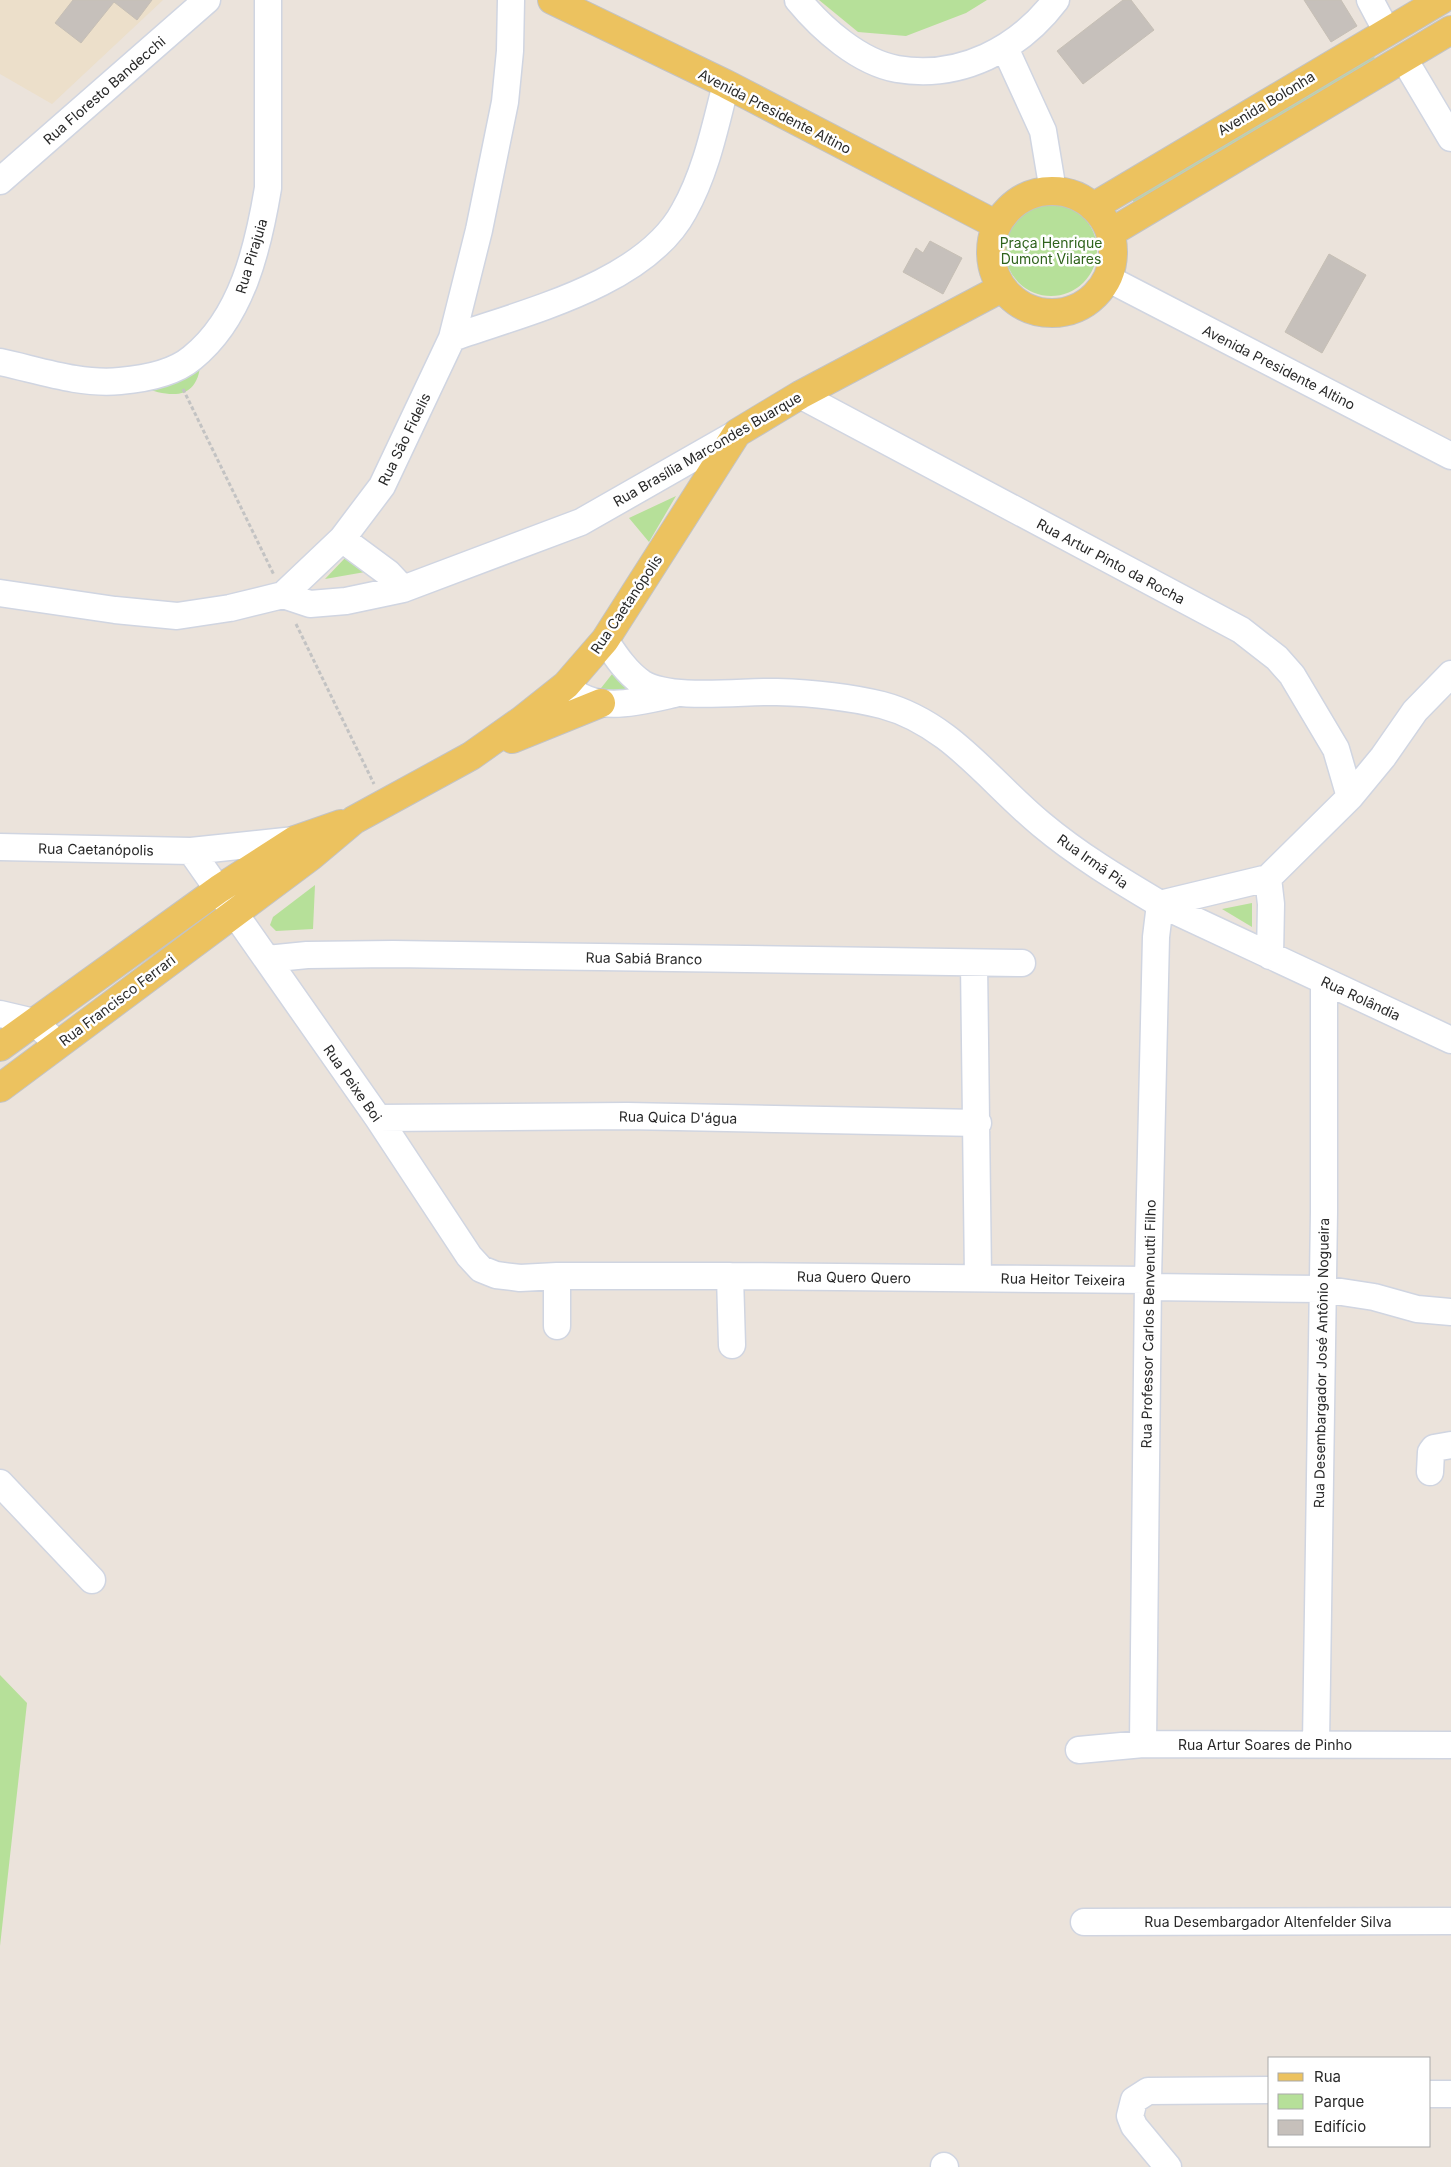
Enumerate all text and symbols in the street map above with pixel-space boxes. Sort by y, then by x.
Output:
street label: Rua Floresto Bandecchi [39,32,169,148]
street label: Avenida Presidente Altino [696,65,854,157]
street label: Avenida Bolonha [1214,67,1318,139]
street label: Rua Pirajuia [232,216,270,296]
park label: Praça Henrique Dumont Vilares [1000,234,1102,267]
street label: Avenida Presidente Altino [1200,321,1358,413]
street label: Rua Brasília Marcondes Buarque [610,388,804,510]
street label: Rua São Fidelis [374,390,434,488]
street label: Rua Artur Pinto da Rocha [1034,515,1188,607]
street label: Rua Caetanópolis [587,551,665,657]
street label: Rua Irmã Pia [1054,830,1132,892]
street label: Rua Caetanópolis [38,839,154,859]
street label: Rua Sabiá Branco [586,948,702,968]
street label: Rua Francisco Ferrari [56,951,178,1049]
street label: Rua Rolândia [1319,972,1403,1024]
street label: Rua Peixe Boi [320,1041,386,1125]
street label: Rua Quica D'água [619,1107,737,1127]
street label: Rua Professor Carlos Benvenutti Filho [1137,1199,1159,1449]
street label: Rua Desembargador José Antônio Nogueira [1310,1218,1332,1508]
street label: Rua Quero Quero [797,1268,911,1286]
street label: Rua Heitor Teixeira [1001,1269,1125,1289]
street label: Rua Artur Soares de Pinho [1178,1736,1352,1753]
street label: Rua Desembargador Altenfelder Silva [1144,1913,1392,1930]
legend [1268,2057,1431,2147]
text: Rua [1314,2067,1341,2086]
text: Parque [1314,2092,1364,2111]
text: Edifício [1314,2117,1366,2136]

